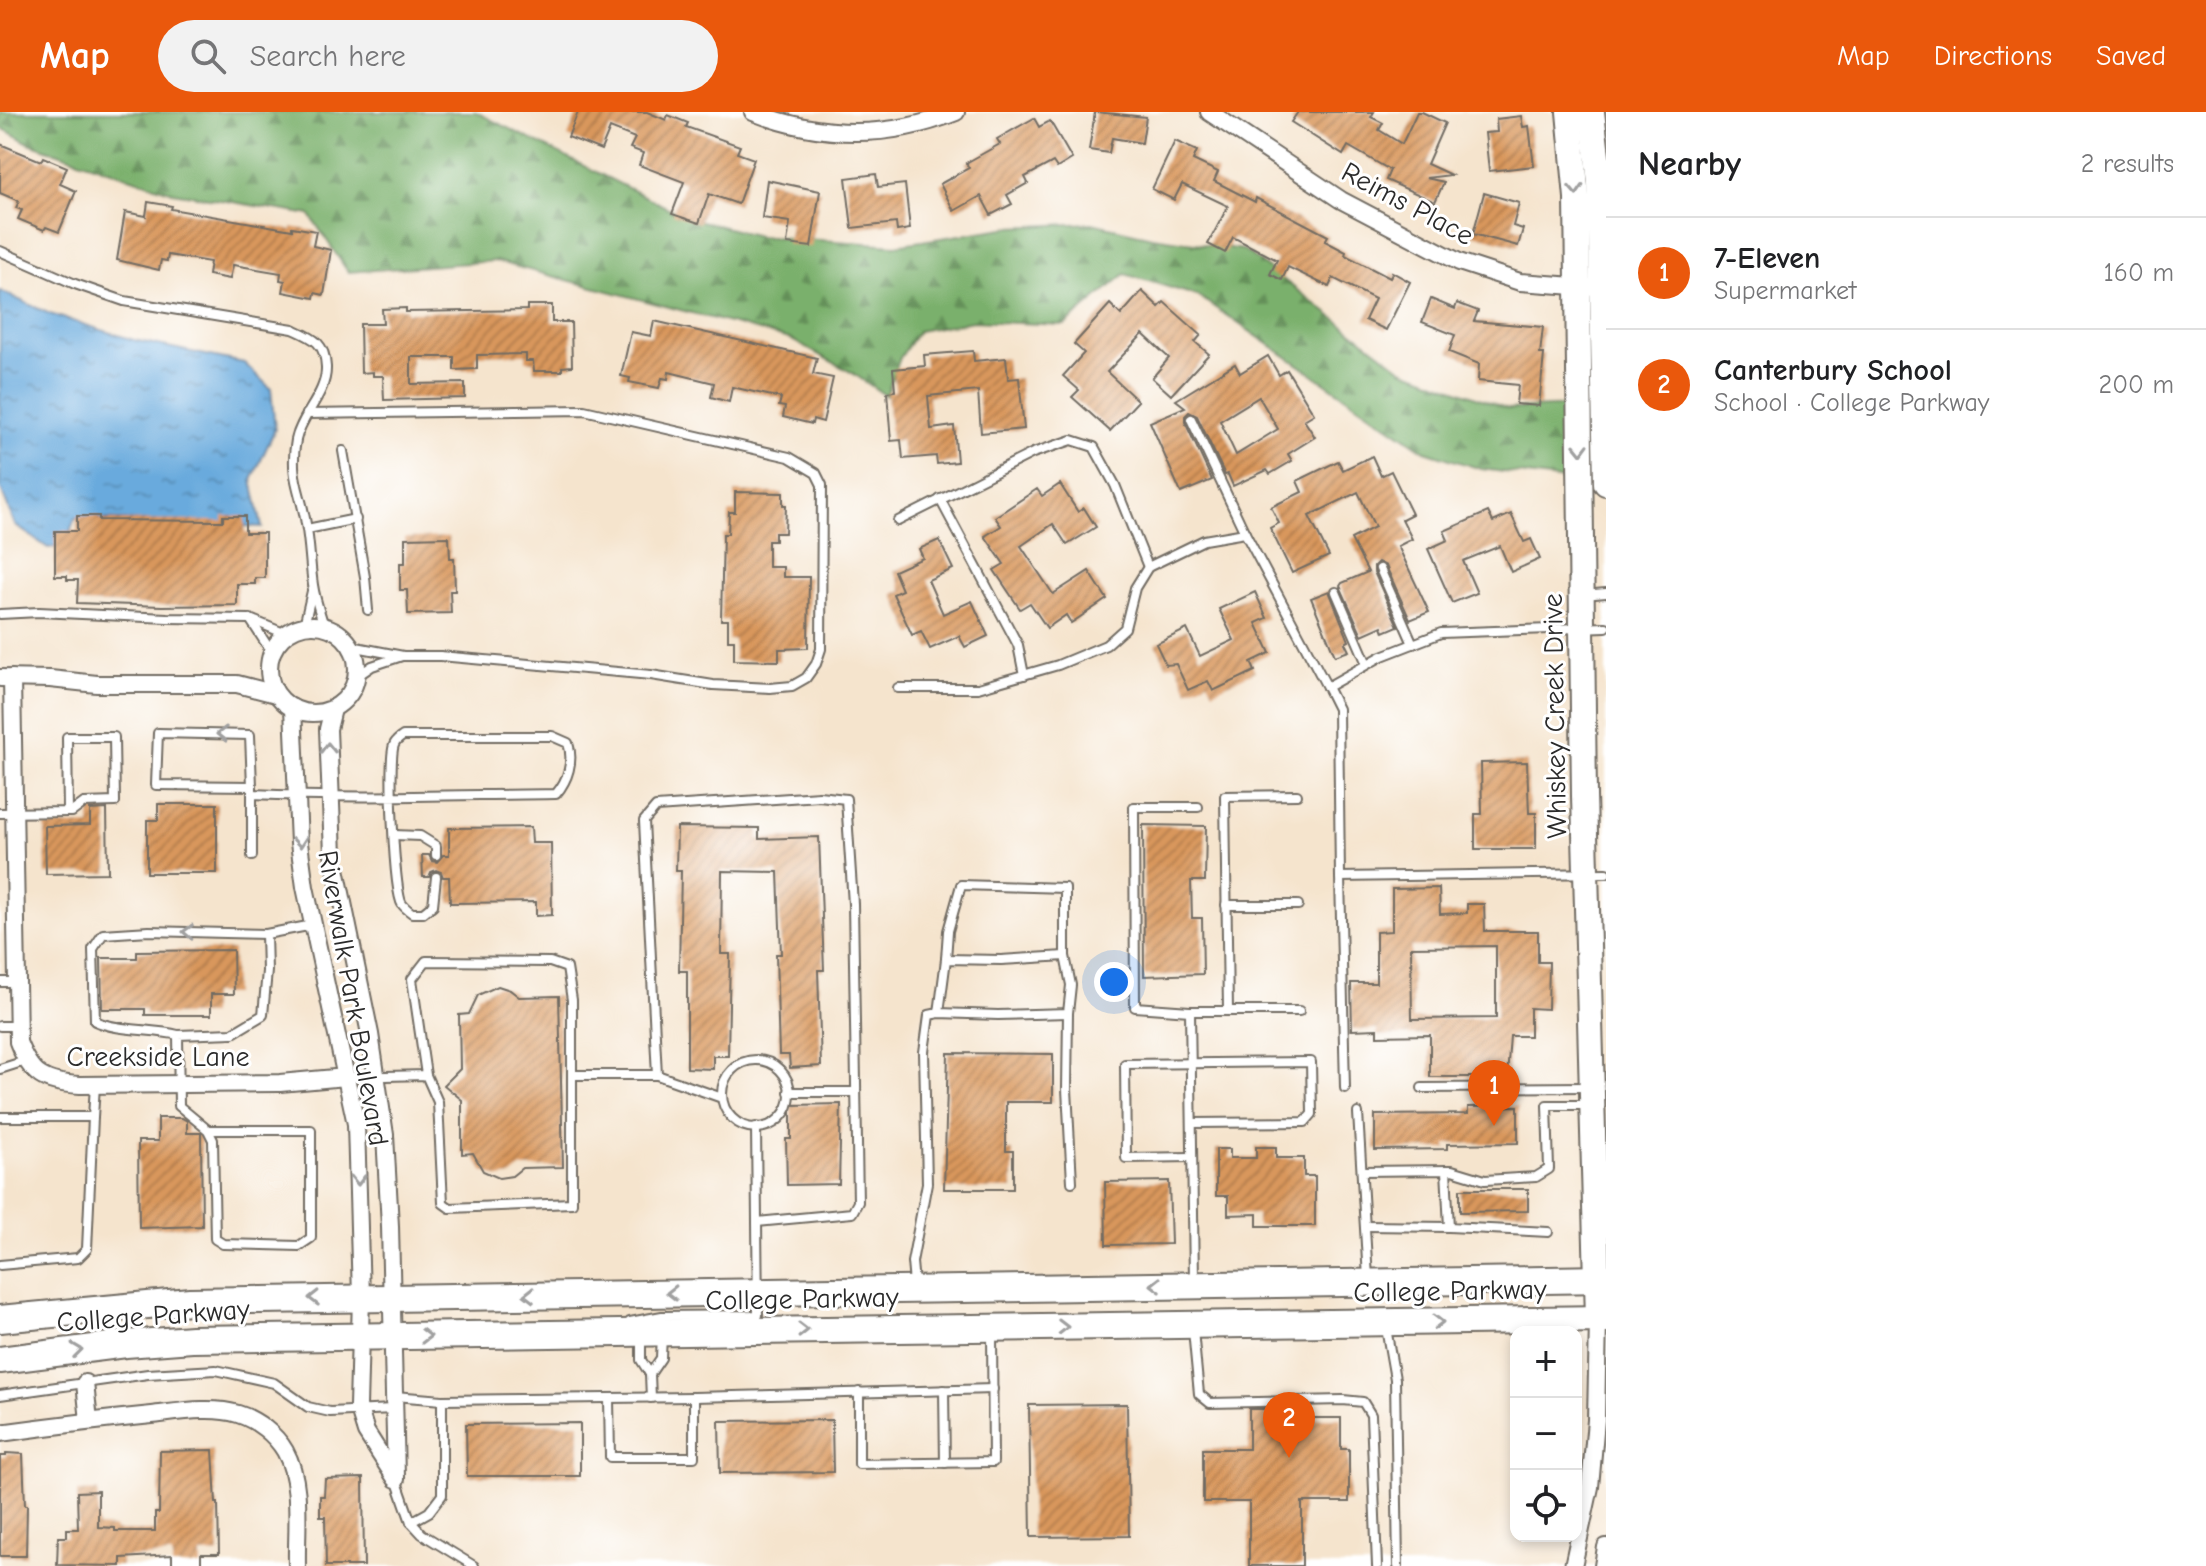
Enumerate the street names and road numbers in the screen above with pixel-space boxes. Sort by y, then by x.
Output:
street label: Reims Place [1336,156,1479,252]
street label: Whiskey Creek Drive [1537,593,1573,839]
street label: Riverwalk Park Boulevard [311,848,395,1148]
street label: Creekside Lane [66,1041,250,1073]
street label: College Parkway [1353,1273,1547,1309]
street label: College Parkway [705,1281,899,1317]
street label: College Parkway [56,1293,251,1339]

